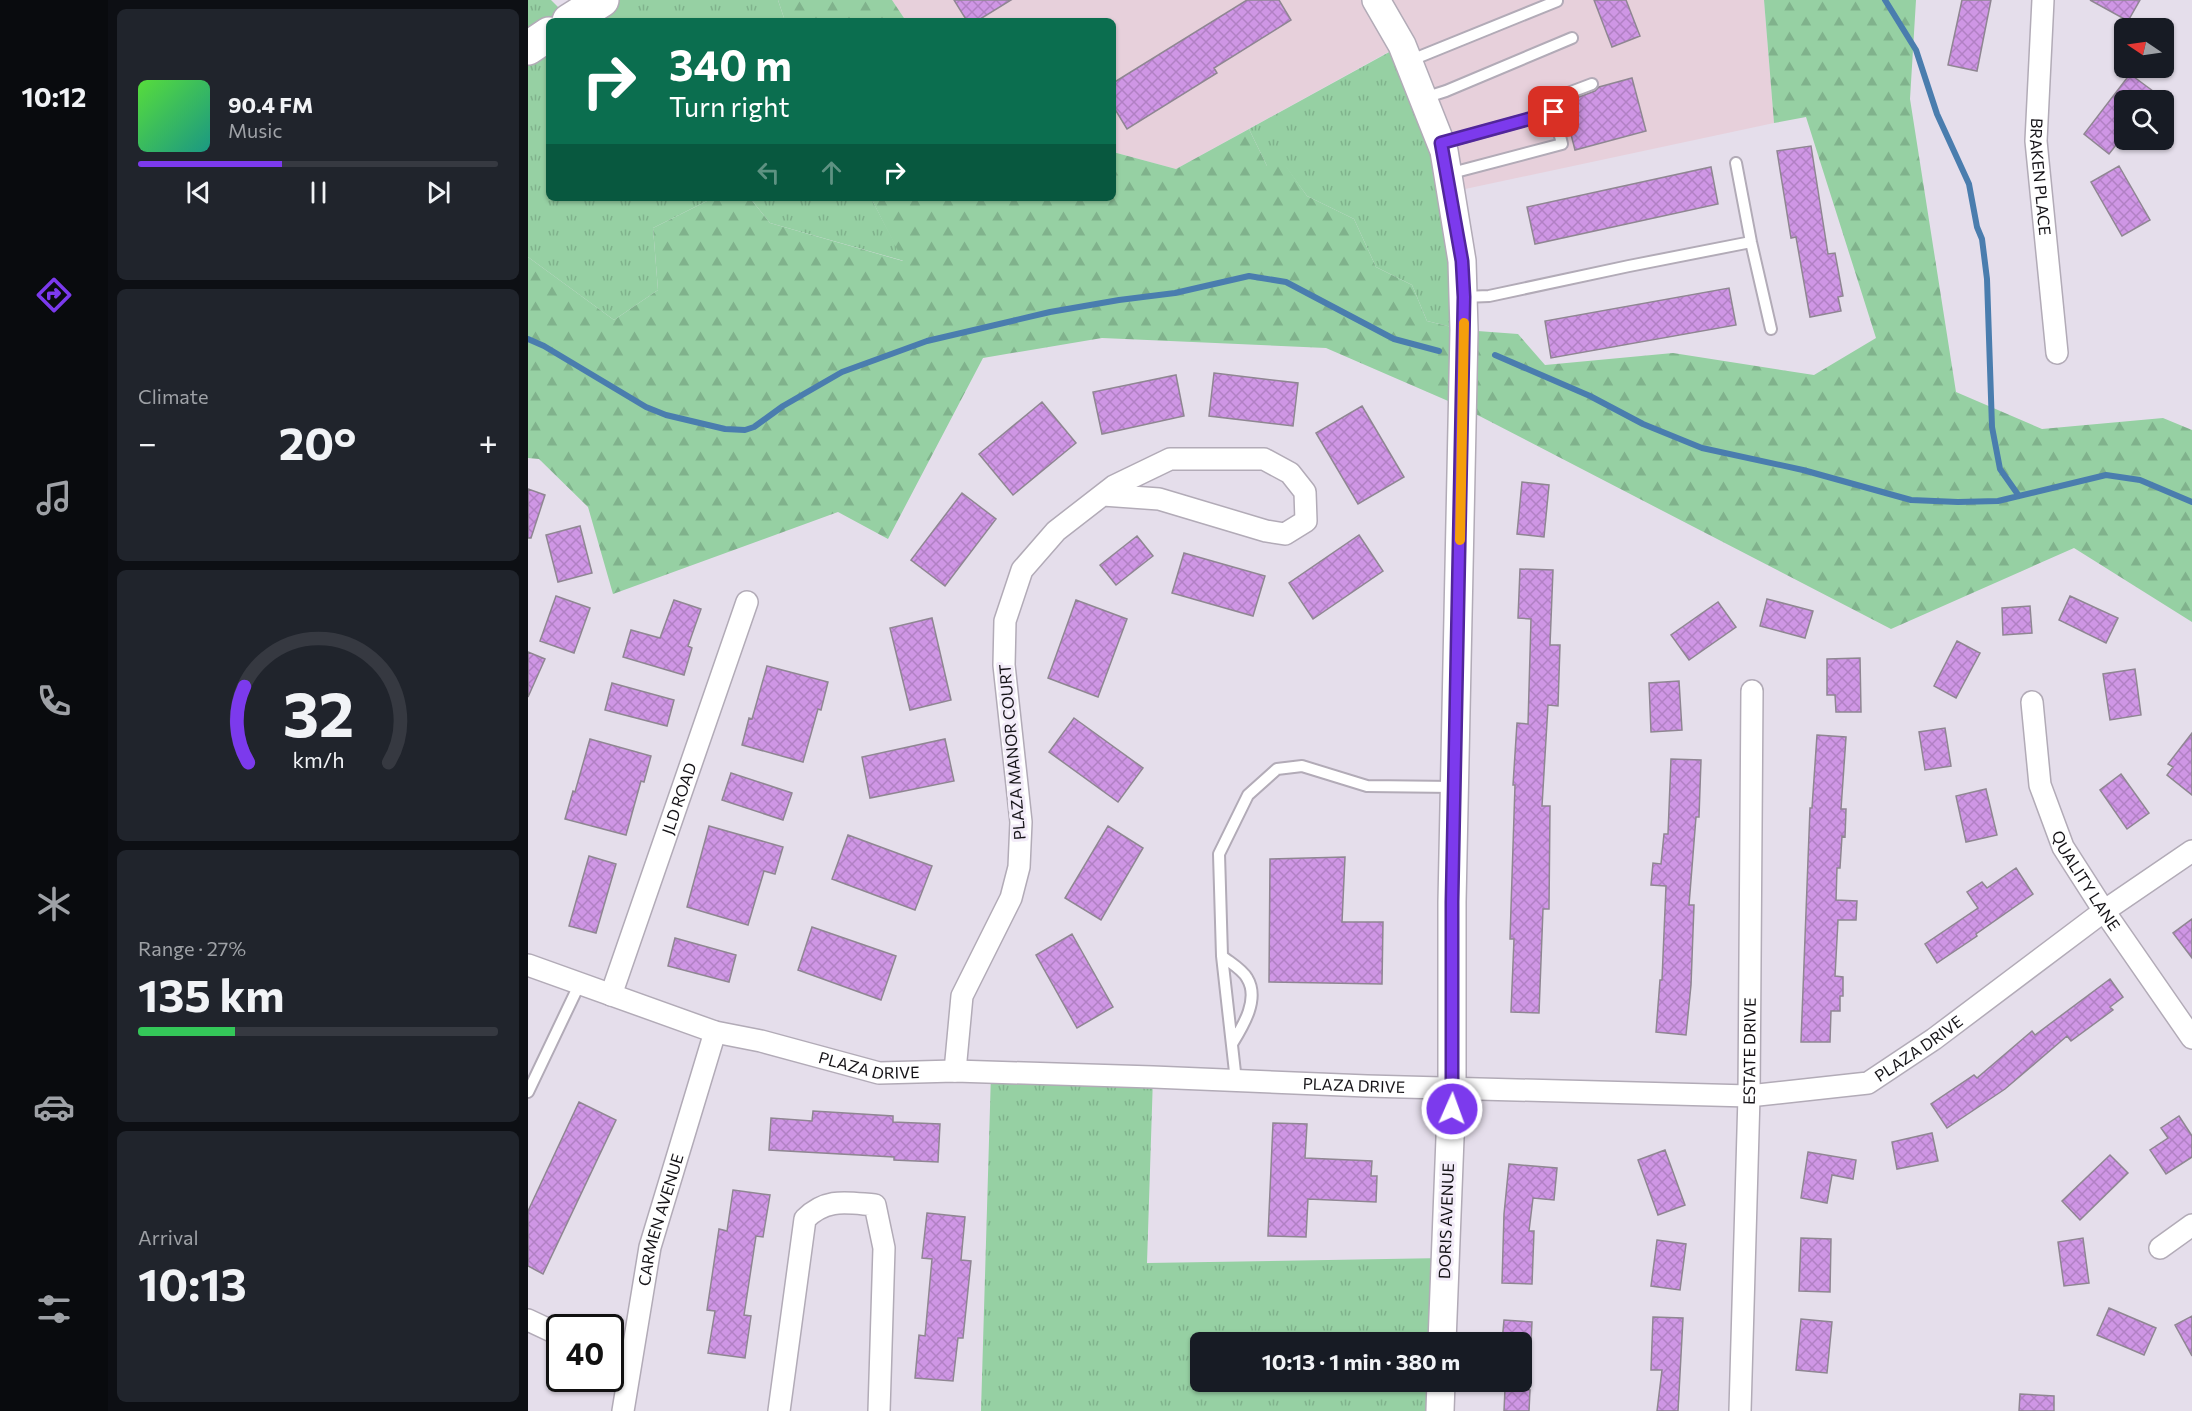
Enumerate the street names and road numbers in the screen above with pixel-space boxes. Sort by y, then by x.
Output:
street label: BRAKEN PLACE [2027,118,2055,236]
street label: PLAZA MANOR COURT [994,663,1029,841]
street label: JLD ROAD [657,760,700,837]
street label: QUALITY LANE [2049,828,2125,934]
street label: ESTATE DRIVE [1739,997,1759,1105]
street label: PLAZA DRIVE [1871,1011,1966,1085]
street label: PLAZA DRIVE [817,1047,920,1083]
street label: PLAZA DRIVE [1302,1073,1405,1096]
street label: CARMEN AVENUE [634,1151,687,1287]
street label: DORIS AVENUE [1434,1163,1457,1279]

